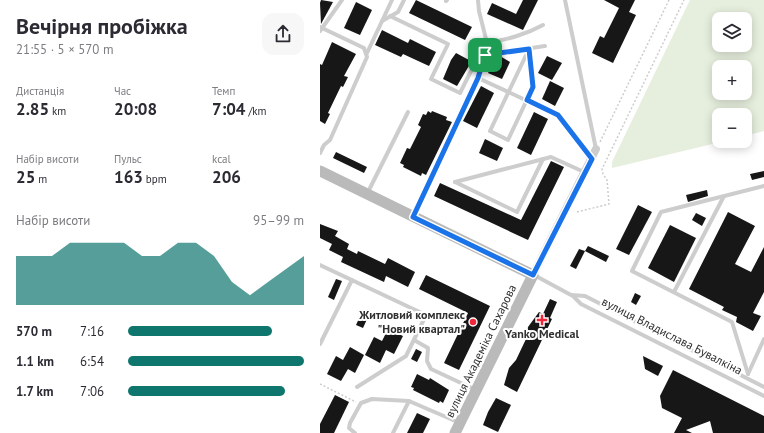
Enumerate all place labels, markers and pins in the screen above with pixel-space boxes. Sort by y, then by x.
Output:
pin [468,38,502,72]
place label: Житловий комплекс "Новий квартал" [358,307,465,336]
marker: Yanko Medical [536,314,548,326]
marker: Житловий комплекс "Новий квартал" [468,317,478,327]
place label: Yanko Medical [504,326,579,341]

